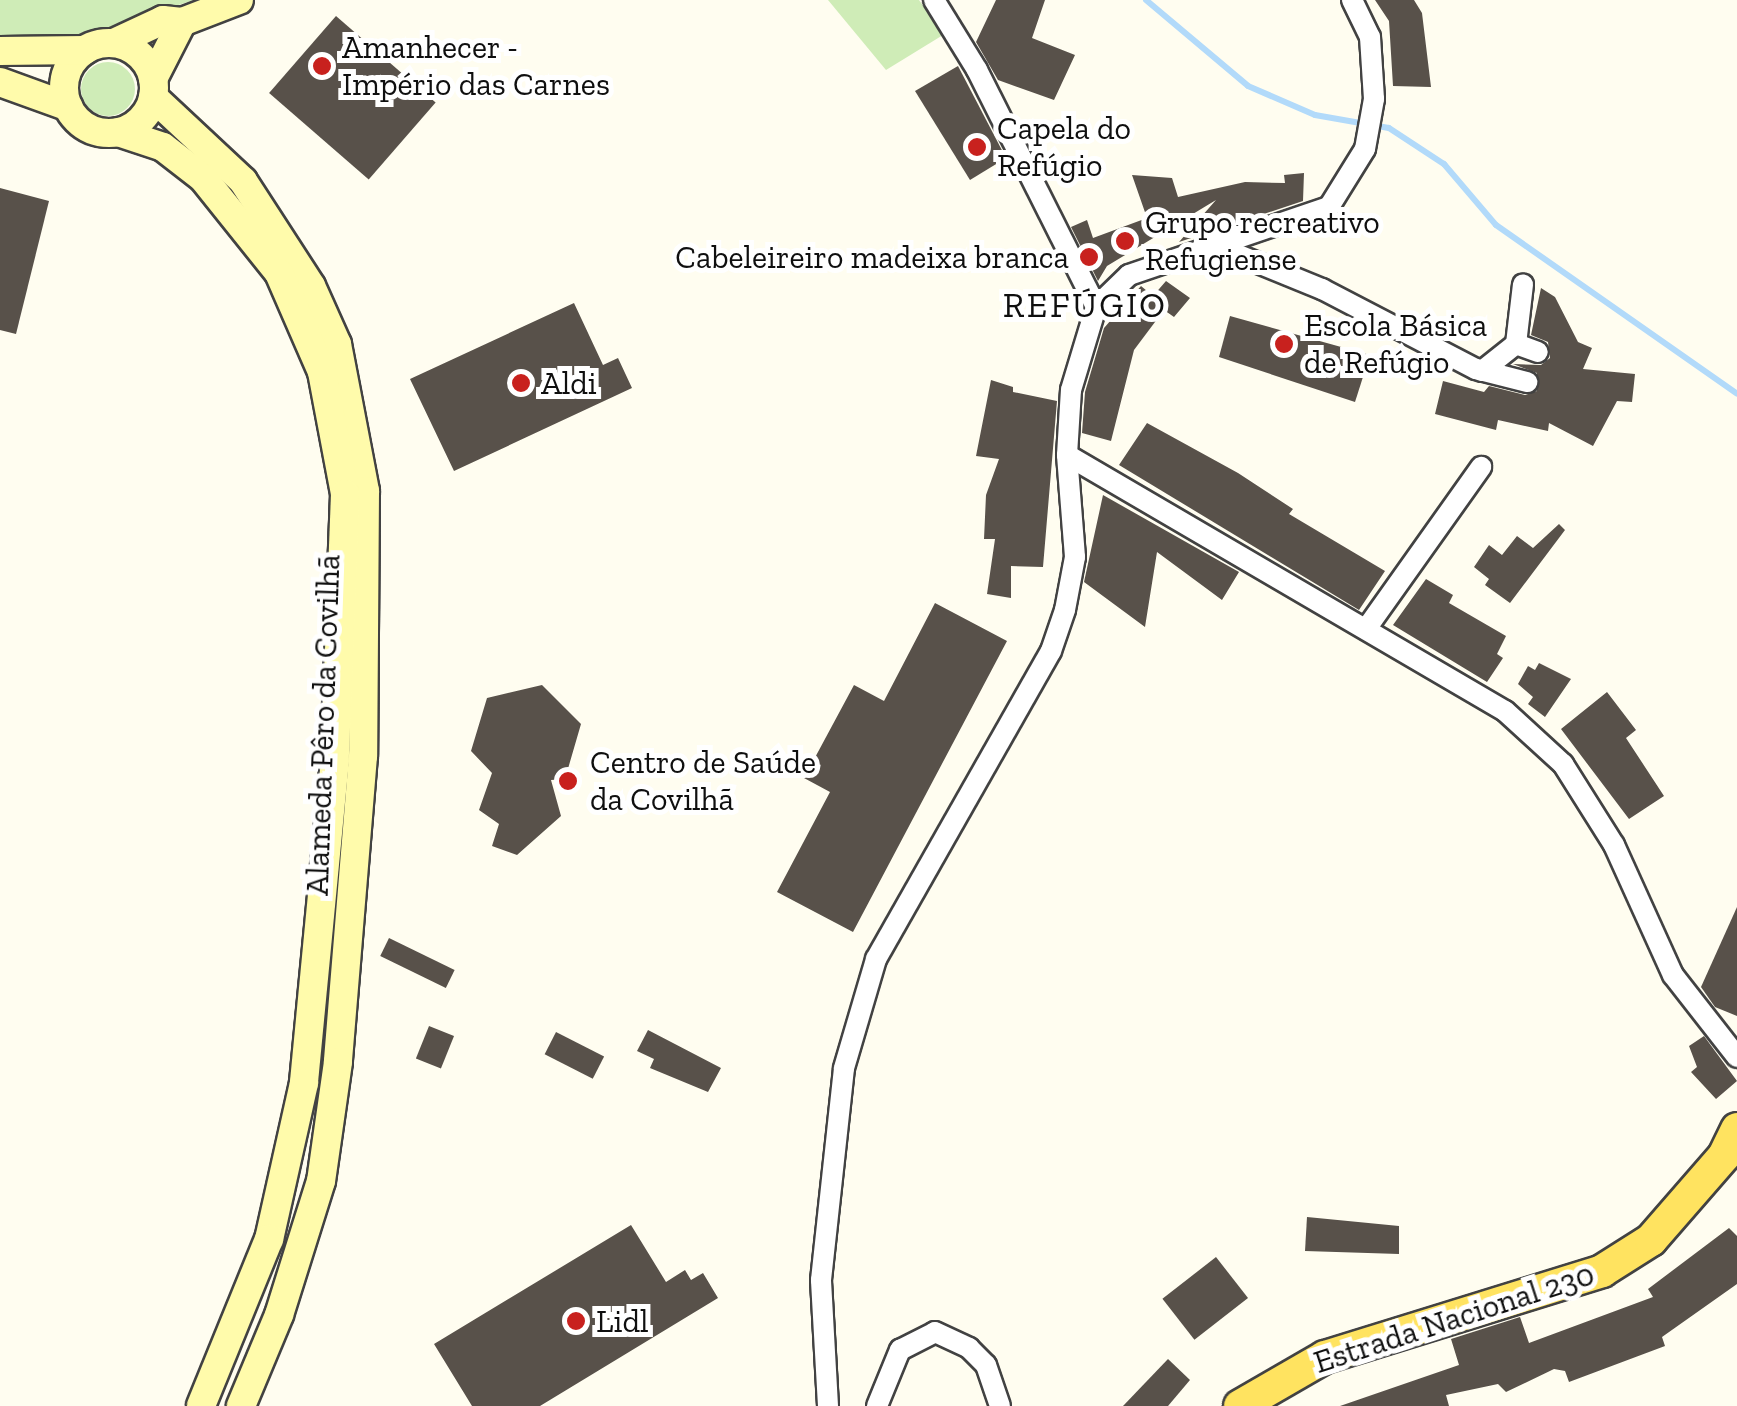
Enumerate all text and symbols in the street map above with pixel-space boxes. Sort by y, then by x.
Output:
place label: Amanhecer - Império das Carnes [342,29,610,104]
marker: Amanhecer - Império das Carnes [311,55,333,77]
place label: Capela do Refúgio [997,110,1131,185]
marker: Capela do Refúgio [966,136,988,158]
place label: Grupo recreativo Refugiense [1145,204,1380,279]
marker: Grupo recreativo Refugiense [1114,230,1136,252]
place label: Cabeleireiro madeixa branca [675,238,1069,276]
marker: Cabeleireiro madeixa branca [1078,246,1100,268]
district label: REFÚGIO [1003,284,1167,326]
place label: Escola Básica de Refúgio [1304,307,1487,382]
marker: Escola Básica de Refúgio [1273,333,1295,355]
place label: Aldi [541,364,597,402]
marker: Aldi [510,372,532,394]
street label: Alameda Pêro da Covilhã [298,554,348,896]
place label: Centro de Saúde da Covilhã [590,744,816,819]
marker: Centro de Saúde da Covilhã [555,768,581,794]
street label: Estrada Nacional 230 [1309,1255,1599,1381]
place label: Lidl [596,1302,648,1340]
marker: Lidl [565,1310,587,1332]

